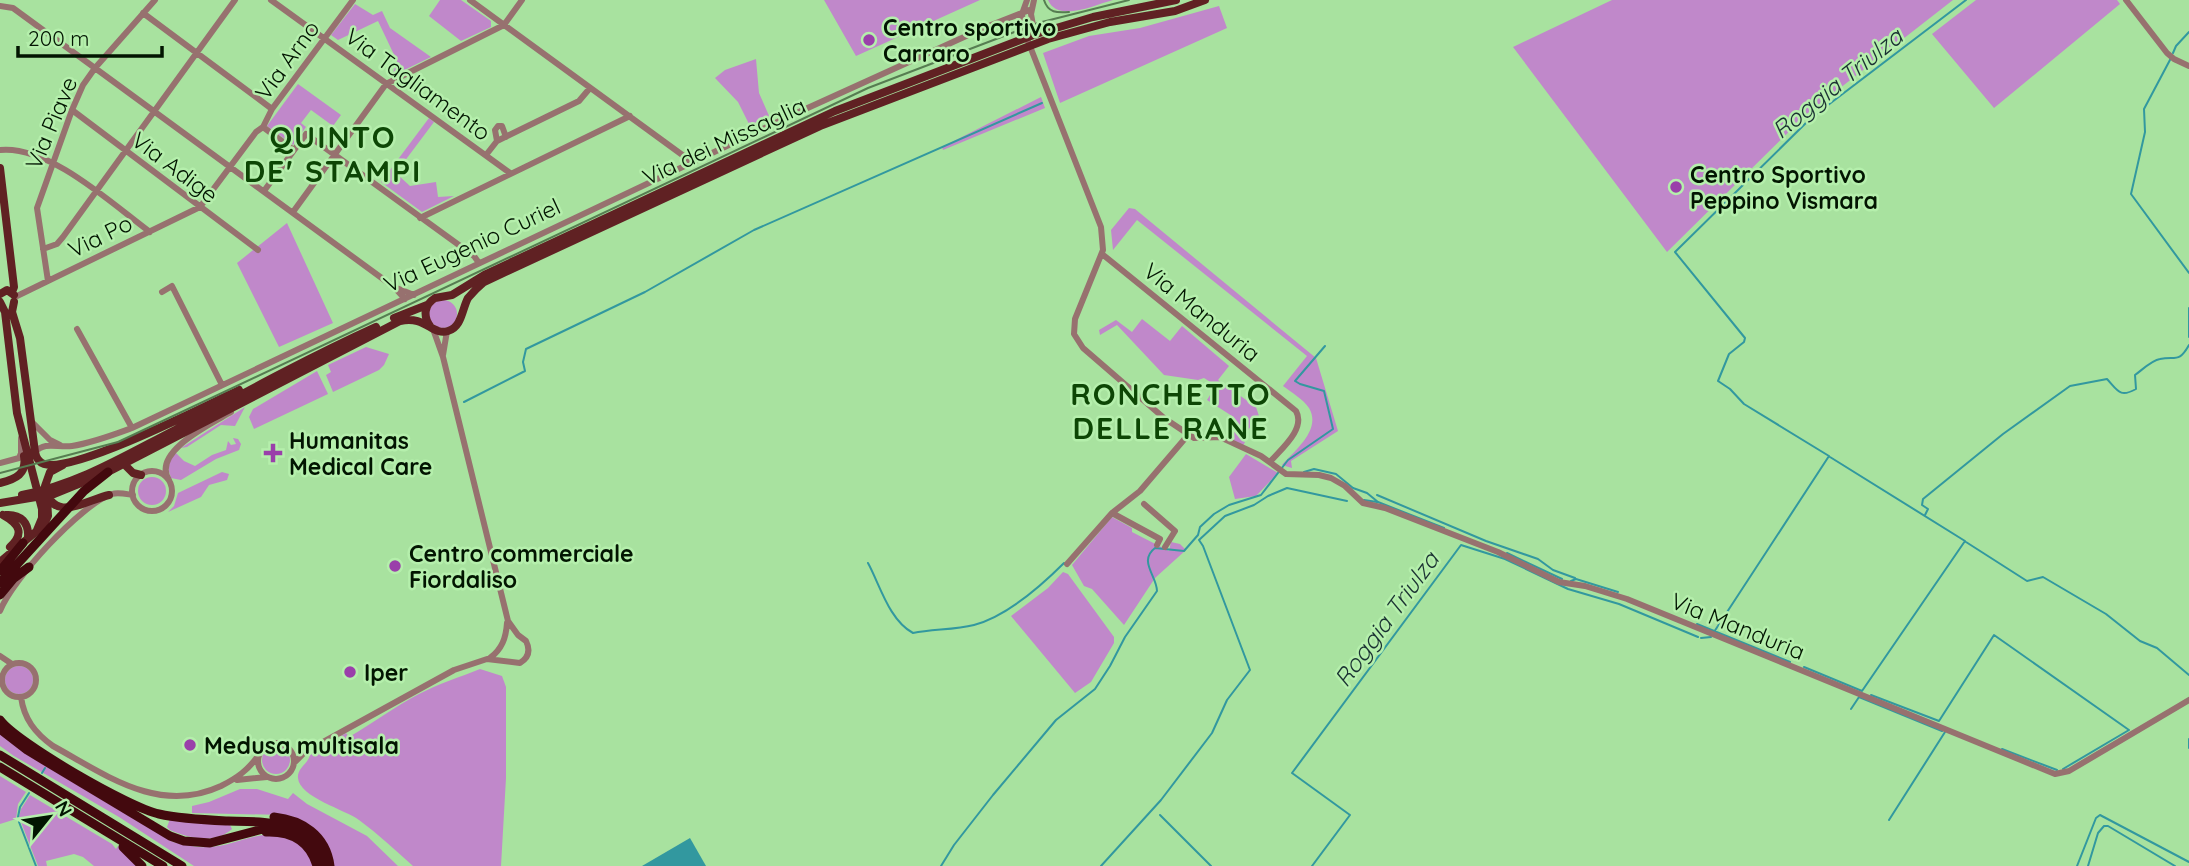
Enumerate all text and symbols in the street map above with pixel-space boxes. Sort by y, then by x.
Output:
place label: Centro sportivo Carraro [883,13,1056,68]
scale bar [18,14,161,58]
street label: Via Arno [248,15,326,105]
water label: Roggia Triulza [1766,20,1909,145]
street label: Via Tagliamento [339,21,497,147]
text: 200 m [28,25,90,51]
marker: Centro sportivo Carraro [861,32,877,48]
street label: Via Piave [19,72,83,174]
street label: Via dei Missaglia [638,91,810,191]
district label: QUINTO DE' STAMPI [244,118,422,190]
street label: Via Adige [126,125,224,209]
place label: Centro Sportivo Peppino Vismara [1690,160,1878,215]
marker: Centro Sportivo Peppino Vismara [1668,179,1684,195]
street label: Via Eugenio Curiel [379,191,565,299]
street label: Via Po [63,208,137,264]
street label: Via Manduria [1138,256,1266,368]
district label: RONCHETTO DELLE RANE [1070,375,1272,447]
place label: Humanitas Medical Care [289,426,432,481]
marker: Humanitas Medical Care [263,443,283,463]
place label: Centro commerciale Fiordaliso [409,539,634,594]
water label: Roggia Triulza [1327,545,1446,692]
marker: Centro commerciale Fiordaliso [387,558,403,574]
street label: Via Manduria [1667,586,1809,666]
place label: Iper [364,658,408,687]
marker: Iper [342,664,358,680]
place label: Medusa multisala [204,731,399,760]
marker: Medusa multisala [182,737,198,753]
north arrow [14,782,84,852]
text: N [50,796,78,821]

